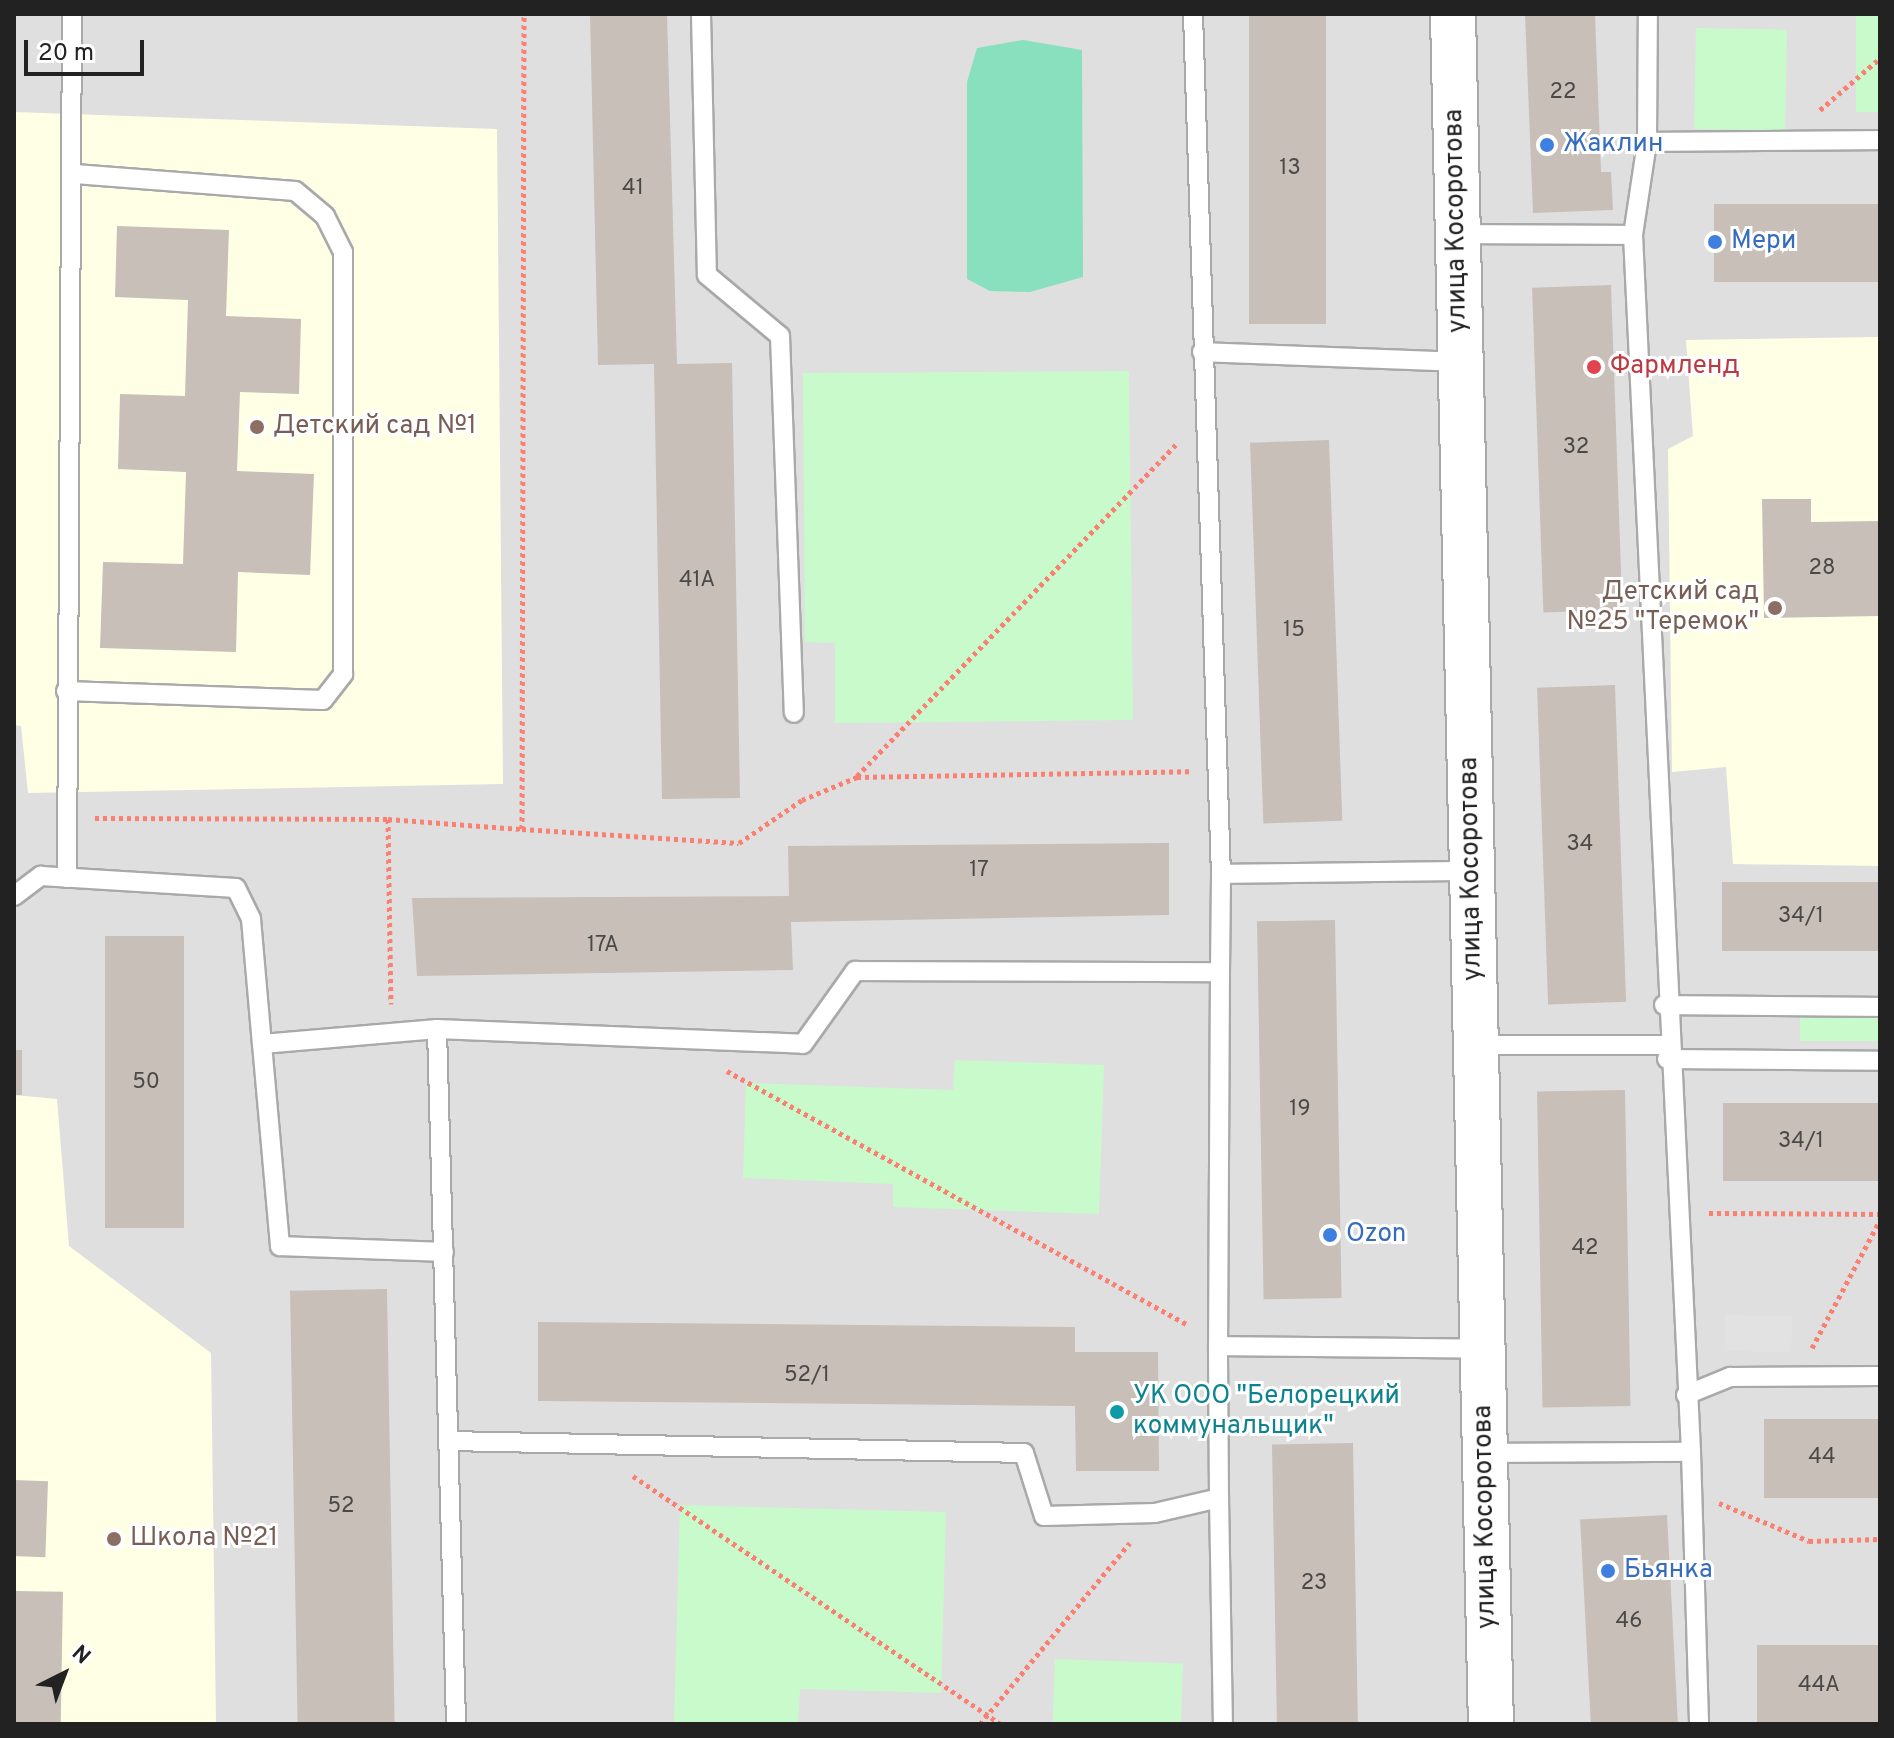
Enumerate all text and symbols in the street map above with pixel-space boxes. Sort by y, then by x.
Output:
scale bar [28,24,148,74]
text: 20 m [38,39,94,69]
house number: 22 [1550,80,1576,106]
street label: улица Косоротова [1439,109,1475,333]
place label: Жаклин [1563,129,1663,161]
marker: Жаклин [1538,136,1556,154]
house number: 13 [1279,156,1301,182]
house number: 41 [622,176,644,202]
place label: Мери [1731,226,1796,258]
marker: Мери [1706,233,1724,251]
place label: Фармленд [1610,351,1740,383]
marker: Фармленд [1585,358,1603,376]
place label: Детский сад №1 [273,411,477,443]
marker: Детский сад №1 [248,418,266,436]
house number: 32 [1563,435,1589,461]
house number: 28 [1809,556,1835,582]
house number: 41А [679,568,715,594]
place label: Детский сад №25 "Теремок" [1566,577,1759,638]
marker: Детский сад №25 "Теремок" [1766,599,1784,617]
house number: 15 [1283,618,1305,644]
street label: улица Косоротова [1454,757,1490,981]
house number: 34 [1567,832,1593,858]
house number: 17 [969,858,989,884]
house number: 34/1 [1778,904,1824,930]
house number: 17А [587,933,619,959]
house number: 50 [132,1070,160,1096]
house number: 19 [1289,1097,1311,1123]
house number: 34/1 [1778,1129,1824,1155]
place label: Ozon [1346,1219,1406,1251]
marker: Ozon [1321,1226,1339,1244]
house number: 42 [1571,1236,1599,1262]
house number: 52/1 [784,1363,830,1389]
place label: УК ООО "Белорецкий коммунальщик" [1133,1381,1400,1442]
marker: УК ООО "Белорецкий коммунальщик" [1108,1403,1126,1421]
street label: улица Косоротова [1468,1405,1504,1629]
house number: 44 [1808,1445,1836,1471]
house number: 52 [327,1494,355,1520]
place label: Школа №21 [130,1523,278,1555]
marker: Школа №21 [105,1530,123,1548]
place label: Бьянка [1624,1555,1713,1587]
marker: Бьянка [1599,1562,1617,1580]
house number: 23 [1301,1571,1327,1597]
house number: 46 [1616,1609,1642,1635]
north arrow [24,1634,104,1714]
text: N [65,1640,95,1671]
house number: 44А [1798,1673,1840,1699]

